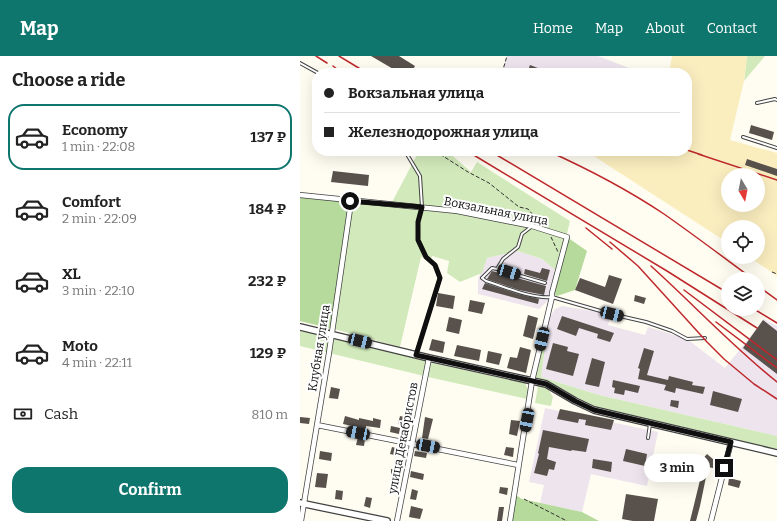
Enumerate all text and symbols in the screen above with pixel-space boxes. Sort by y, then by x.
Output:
text: Map [20,17,59,40]
text: Home [533,20,573,37]
text: Map [595,20,623,37]
text: About [645,20,685,37]
text: Contact [707,20,757,37]
text: Choose a ride [12,69,125,91]
text: Вокзальная улица [348,84,484,102]
icon: car [14,119,50,155]
text: Economy [62,121,128,139]
text: Железнодорожная улица [348,123,539,141]
text: 137 ₽ [250,128,286,146]
text: 1 min · 22:08 [62,139,135,154]
north arrow [721,168,765,212]
map controls [721,168,765,316]
icon: car [14,191,50,227]
route start [341,192,359,210]
text: Comfort [62,193,121,211]
street label: Вокзальная улица [443,194,550,228]
text: 184 ₽ [249,200,286,218]
text: 2 min · 22:09 [62,211,137,226]
button: locate [721,220,765,264]
icon: car [14,263,50,299]
car [496,263,522,281]
text: XL [62,265,81,283]
text: 232 ₽ [248,272,286,290]
button: layers [721,272,765,316]
text: 3 min · 22:10 [62,283,135,298]
street label: Клубная улица [305,303,333,392]
car [599,305,625,323]
car [533,326,551,352]
car [347,332,373,350]
icon: car [14,335,50,371]
text: Moto [62,337,98,355]
text: 129 ₽ [250,344,286,362]
text: 4 min · 22:11 [62,355,132,370]
street label: улица Декабристов [385,381,421,496]
icon: cash [12,403,34,425]
text: Cash [44,405,78,423]
text: 810 m [252,407,288,422]
car [519,407,535,433]
car [345,425,371,441]
car [415,438,441,454]
callout: 3 min [644,454,710,482]
route end [715,459,733,477]
text: 3 min [660,460,694,475]
button: Confirm [12,467,288,513]

